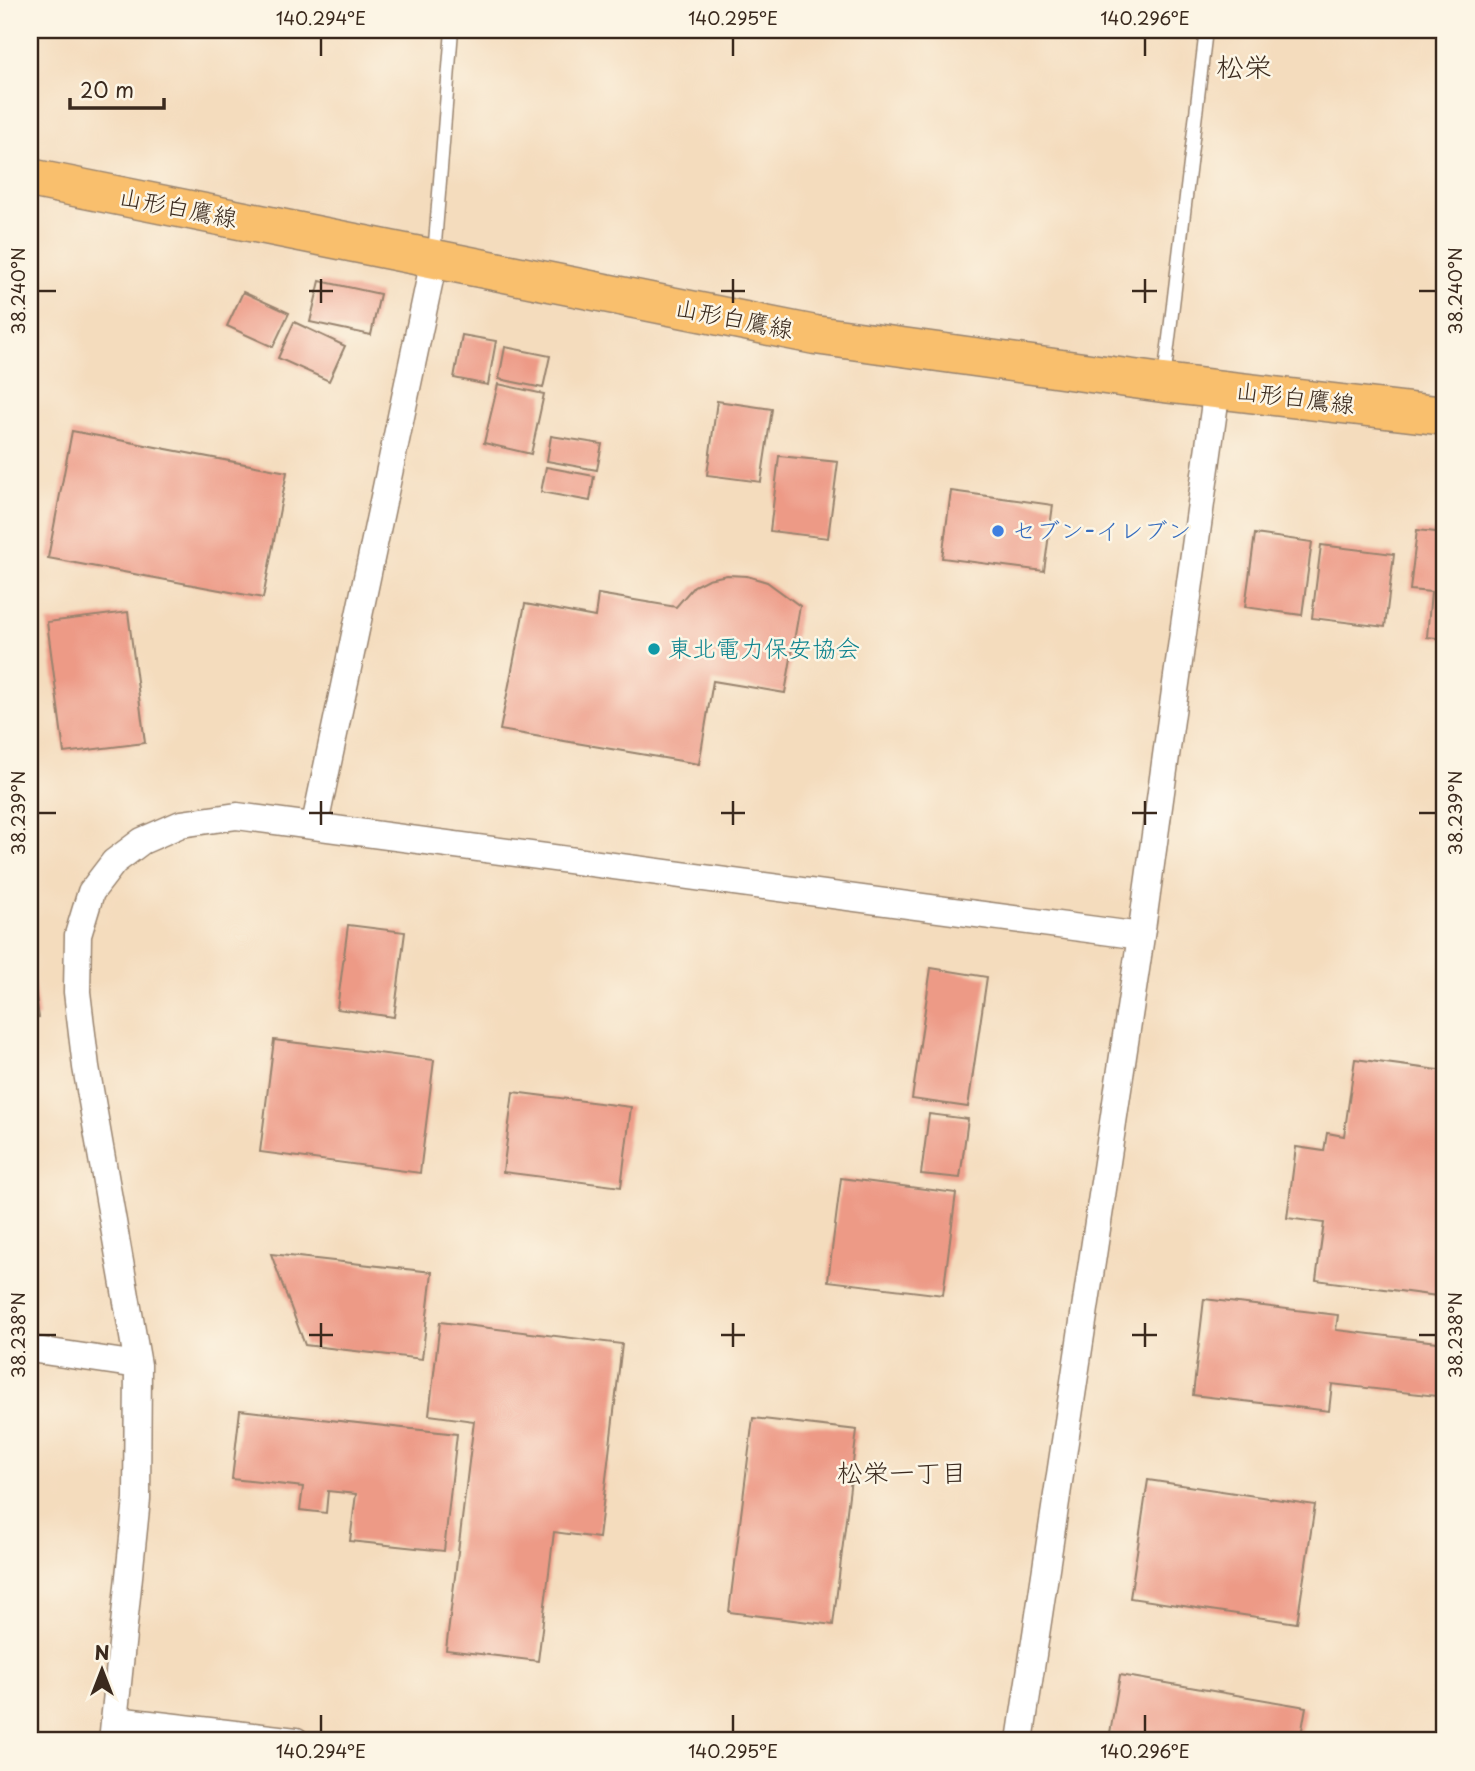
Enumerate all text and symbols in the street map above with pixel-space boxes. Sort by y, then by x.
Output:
text: 140.294°E [276,4,366,31]
text: 140.295°E [688,4,778,31]
text: 140.296°E [1100,4,1190,31]
district label: 松栄 [1216,44,1272,87]
scale bar [70,66,164,110]
text: 20 m [80,73,134,105]
street label: 山形白鷹線 [116,177,241,235]
text: 38.240°N [4,247,31,335]
text: 38.240°N [1441,247,1468,335]
street label: 山形白鷹線 [672,288,797,346]
street label: 山形白鷹線 [1233,371,1357,421]
place label: セブン-イレブン [1012,511,1192,547]
marker: セブン-イレブン [990,523,1006,539]
place label: 東北電力保安協会 [668,629,860,665]
marker: 東北電力保安協会 [646,641,662,657]
text: 38.239°N [4,770,31,856]
text: 38.239°N [1441,770,1468,856]
text: 38.238°N [4,1292,31,1378]
text: 38.238°N [1441,1292,1468,1378]
district label: 松栄一丁目 [837,1452,967,1491]
north arrow [66,1634,136,1704]
text: N [94,1638,110,1666]
text: 140.294°E [276,1737,366,1764]
text: 140.295°E [688,1737,778,1764]
text: 140.296°E [1100,1737,1190,1764]

